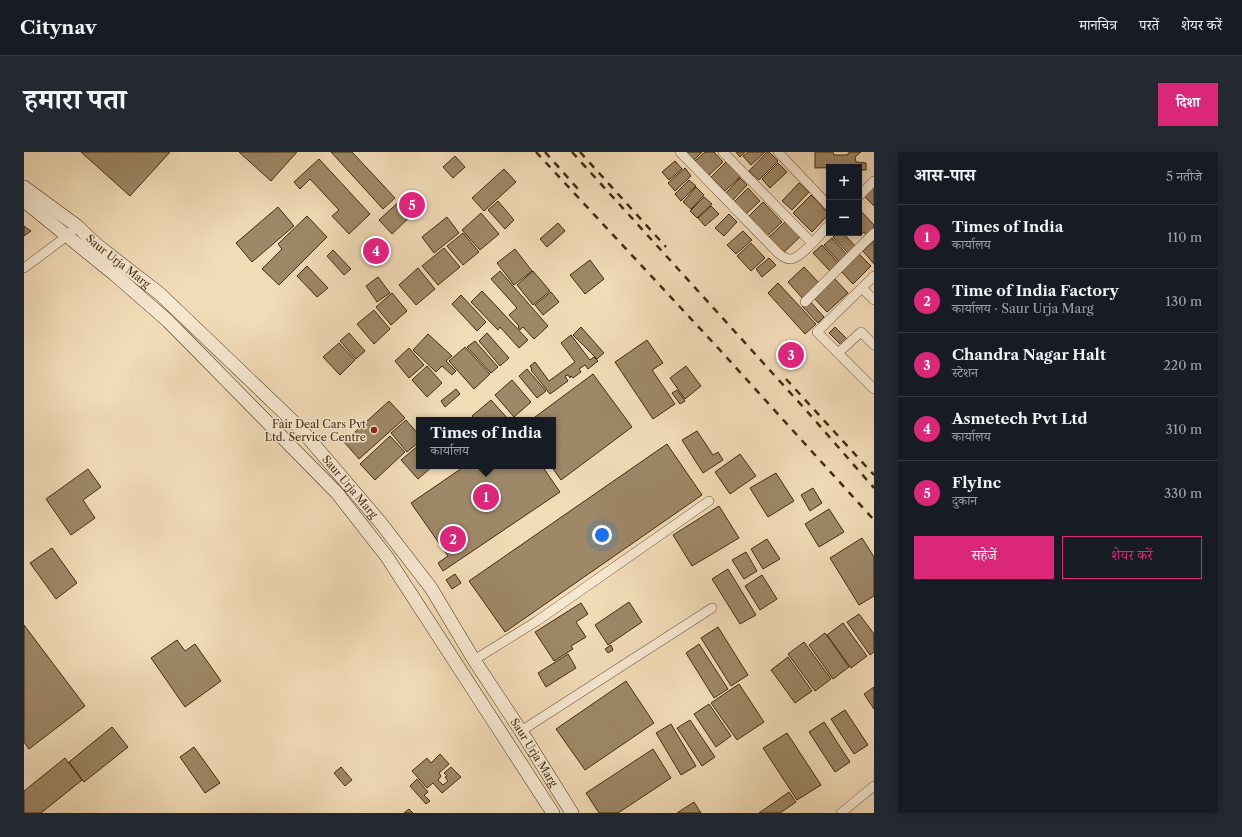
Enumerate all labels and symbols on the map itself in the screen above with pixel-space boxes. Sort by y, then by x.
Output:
pin: 5 [399,190,425,220]
street label: Saur Urja Marg [83,231,153,291]
pin: 4 [363,236,389,266]
pin: 3 [778,340,804,370]
place label: Fair Deal Cars Pvt Ltd. Service Centre [265,417,366,444]
marker: Fair Deal Cars Pvt Ltd. Service Centre [369,425,379,435]
street label: Saur Urja Marg [319,452,381,521]
pin: 1 [473,482,499,512]
pin: 2 [440,524,466,554]
your location [592,525,612,545]
street label: Saur Urja Marg [507,715,561,789]

